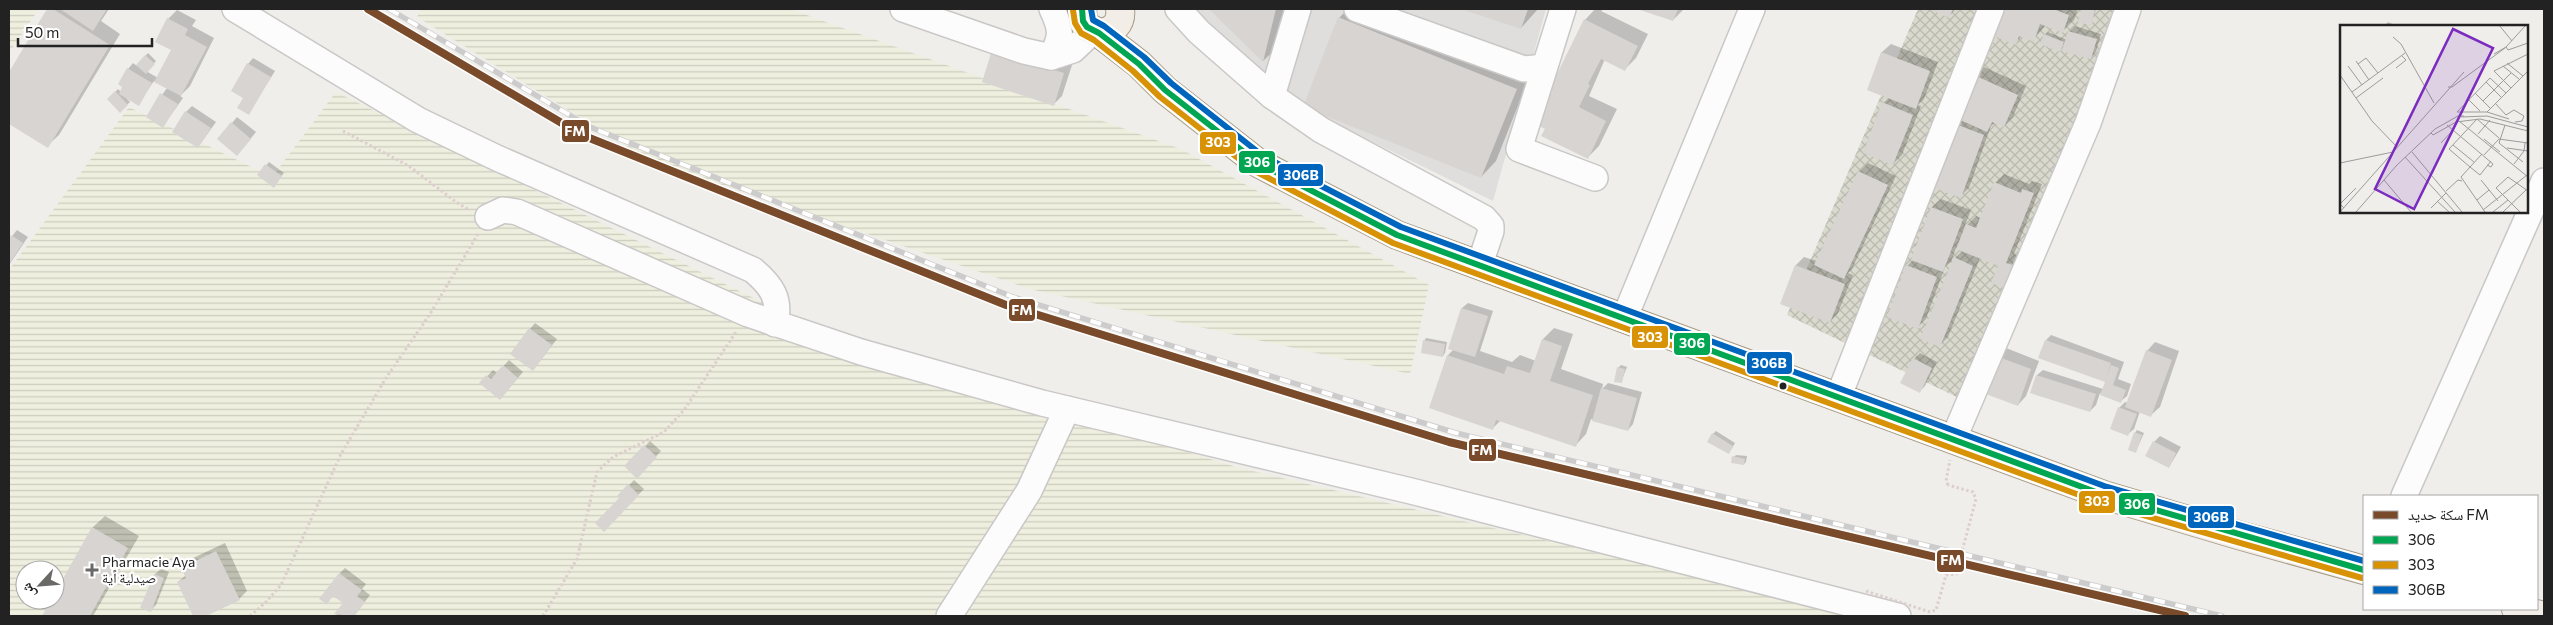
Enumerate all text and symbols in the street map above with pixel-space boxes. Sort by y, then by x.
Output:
scale bar [18,15,151,47]
text: 50 m [25,23,59,41]
inset map [2340,25,2528,212]
line badge: FM [561,119,590,143]
text: FM [564,122,586,139]
line badge: 303 [1199,131,1237,155]
text: 303 [1205,133,1231,150]
line badge: 306 [1238,150,1276,174]
text: 306 [1244,153,1270,170]
line badge: 306B [1277,163,1324,187]
text: 306B [1283,166,1319,183]
line badge: FM [1008,298,1036,322]
text: FM [1011,301,1033,318]
line badge: 303 [1631,325,1669,349]
text: 303 [1637,328,1663,345]
line badge: 306 [1673,332,1711,356]
text: 306 [1679,334,1705,351]
line badge: 306B [1746,351,1793,375]
text: 306B [1751,354,1787,371]
unlabelled marker [1778,381,1788,391]
line badge: FM [1468,438,1497,462]
text: FM [1471,441,1493,458]
line badge: 303 [2078,490,2116,514]
text: 303 [2084,492,2110,509]
line badge: 306 [2118,492,2156,516]
text: 306 [2124,495,2150,512]
legend [2363,495,2538,610]
line badge: 306B [2187,505,2235,529]
text: سكة حديد FM [2408,505,2489,523]
text: 306B [2193,508,2229,525]
text: 306 [2408,530,2435,548]
line badge: FM [1936,549,1965,573]
text: FM [1940,551,1962,568]
place label: Pharmacie Aya صيدلية اًية [102,553,195,586]
text: 303 [2408,555,2435,573]
north arrow [15,560,65,610]
marker: Pharmacie Aya صيدلية اًية [86,564,98,576]
text: ش [17,580,40,601]
text: 306B [2408,580,2445,598]

